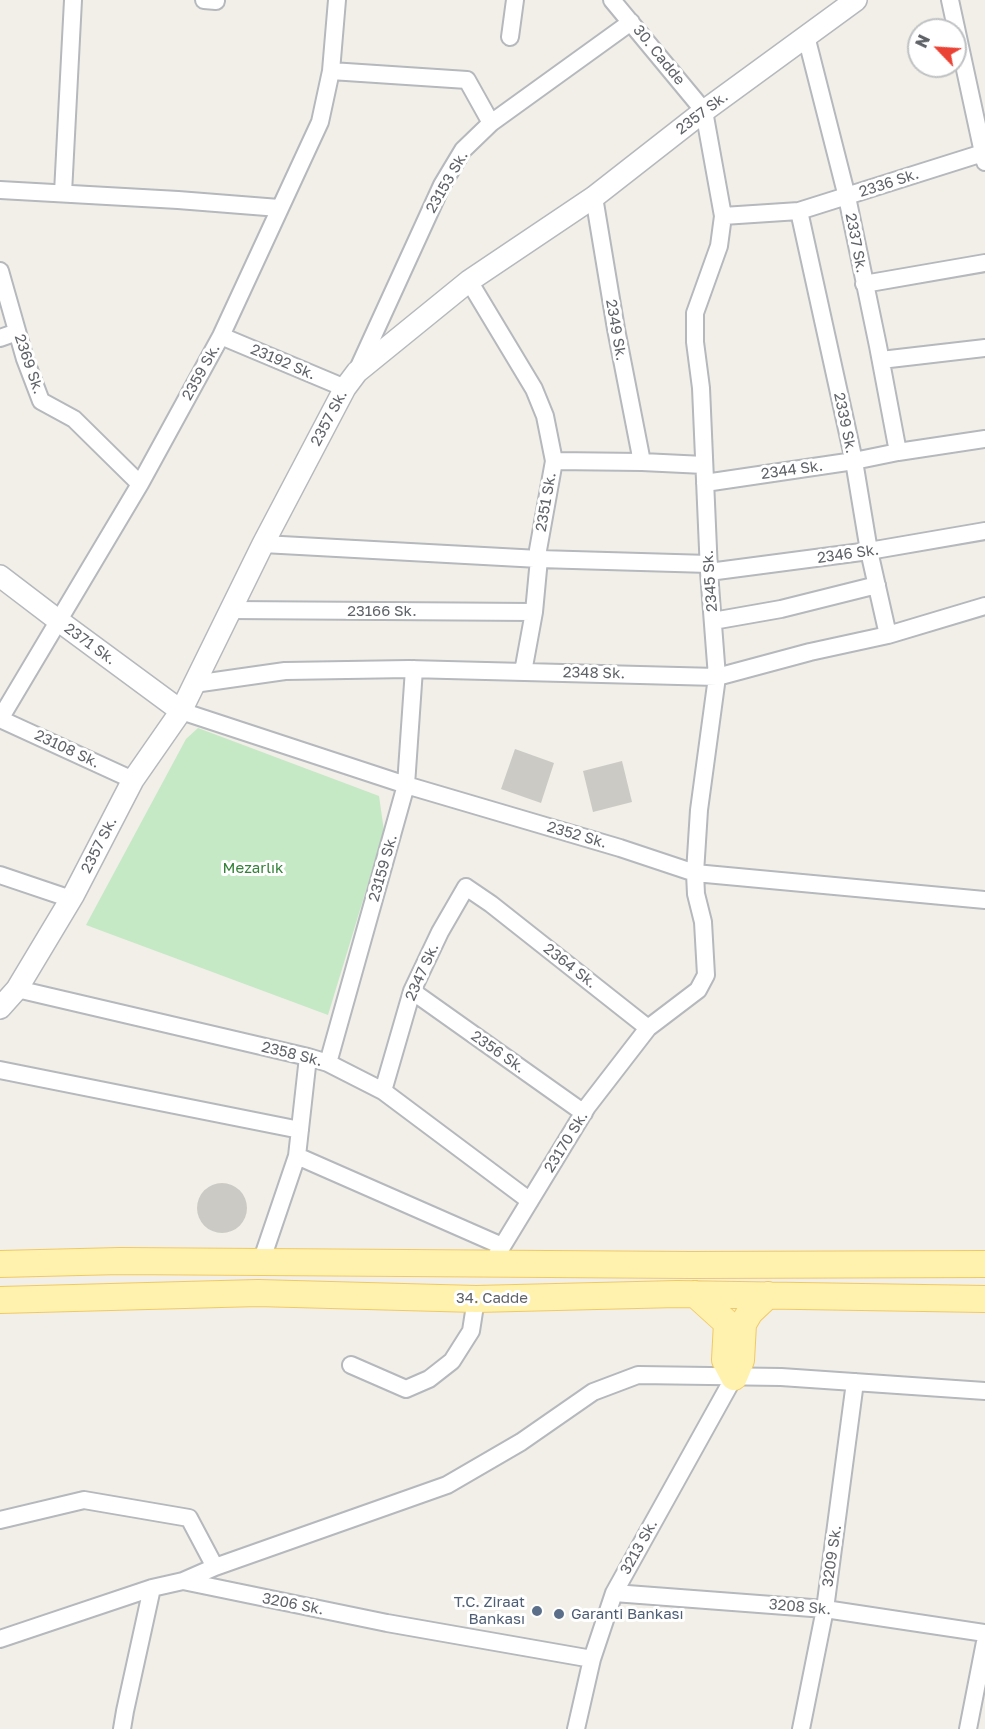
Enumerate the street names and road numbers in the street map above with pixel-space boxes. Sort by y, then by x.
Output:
street label: 30. Cadde [629,21,689,89]
street label: 2357 Sk. [672,88,732,138]
street label: 23153 Sk. [422,148,472,216]
street label: 2336 Sk. [857,165,921,201]
street label: 2337 Sk. [841,212,871,274]
street label: 2349 Sk. [602,298,630,362]
street label: 2369 Sk. [10,332,48,396]
street label: 23192 Sk. [248,340,318,384]
street label: 2359 Sk. [178,341,224,403]
street label: 2357 Sk. [307,387,351,449]
street label: 2339 Sk. [830,391,860,455]
street label: 2344 Sk. [760,457,824,483]
street label: 2351 Sk. [532,471,560,533]
street label: 2346 Sk. [816,541,880,567]
street label: 2345 Sk. [699,550,721,612]
street label: 23166 Sk. [347,602,417,620]
street label: 2371 Sk. [61,619,119,669]
street label: 2348 Sk. [563,663,625,683]
street label: 23108 Sk. [32,726,102,772]
street label: 2357 Sk. [77,814,121,876]
street label: 2352 Sk. [545,818,609,852]
street label: 23159 Sk. [365,832,401,904]
street label: 2347 Sk. [401,940,443,1004]
street label: 2364 Sk. [540,940,600,992]
street label: 2356 Sk. [468,1027,528,1077]
street label: 2358 Sk. [260,1038,324,1070]
street label: 23170 Sk. [540,1108,592,1176]
street label: 34. Cadde [456,1289,528,1307]
street label: 3213 Sk. [617,1516,661,1578]
street label: 3209 Sk. [819,1524,845,1588]
street label: 3206 Sk. [261,1589,325,1619]
street label: 3208 Sk. [768,1595,832,1619]

